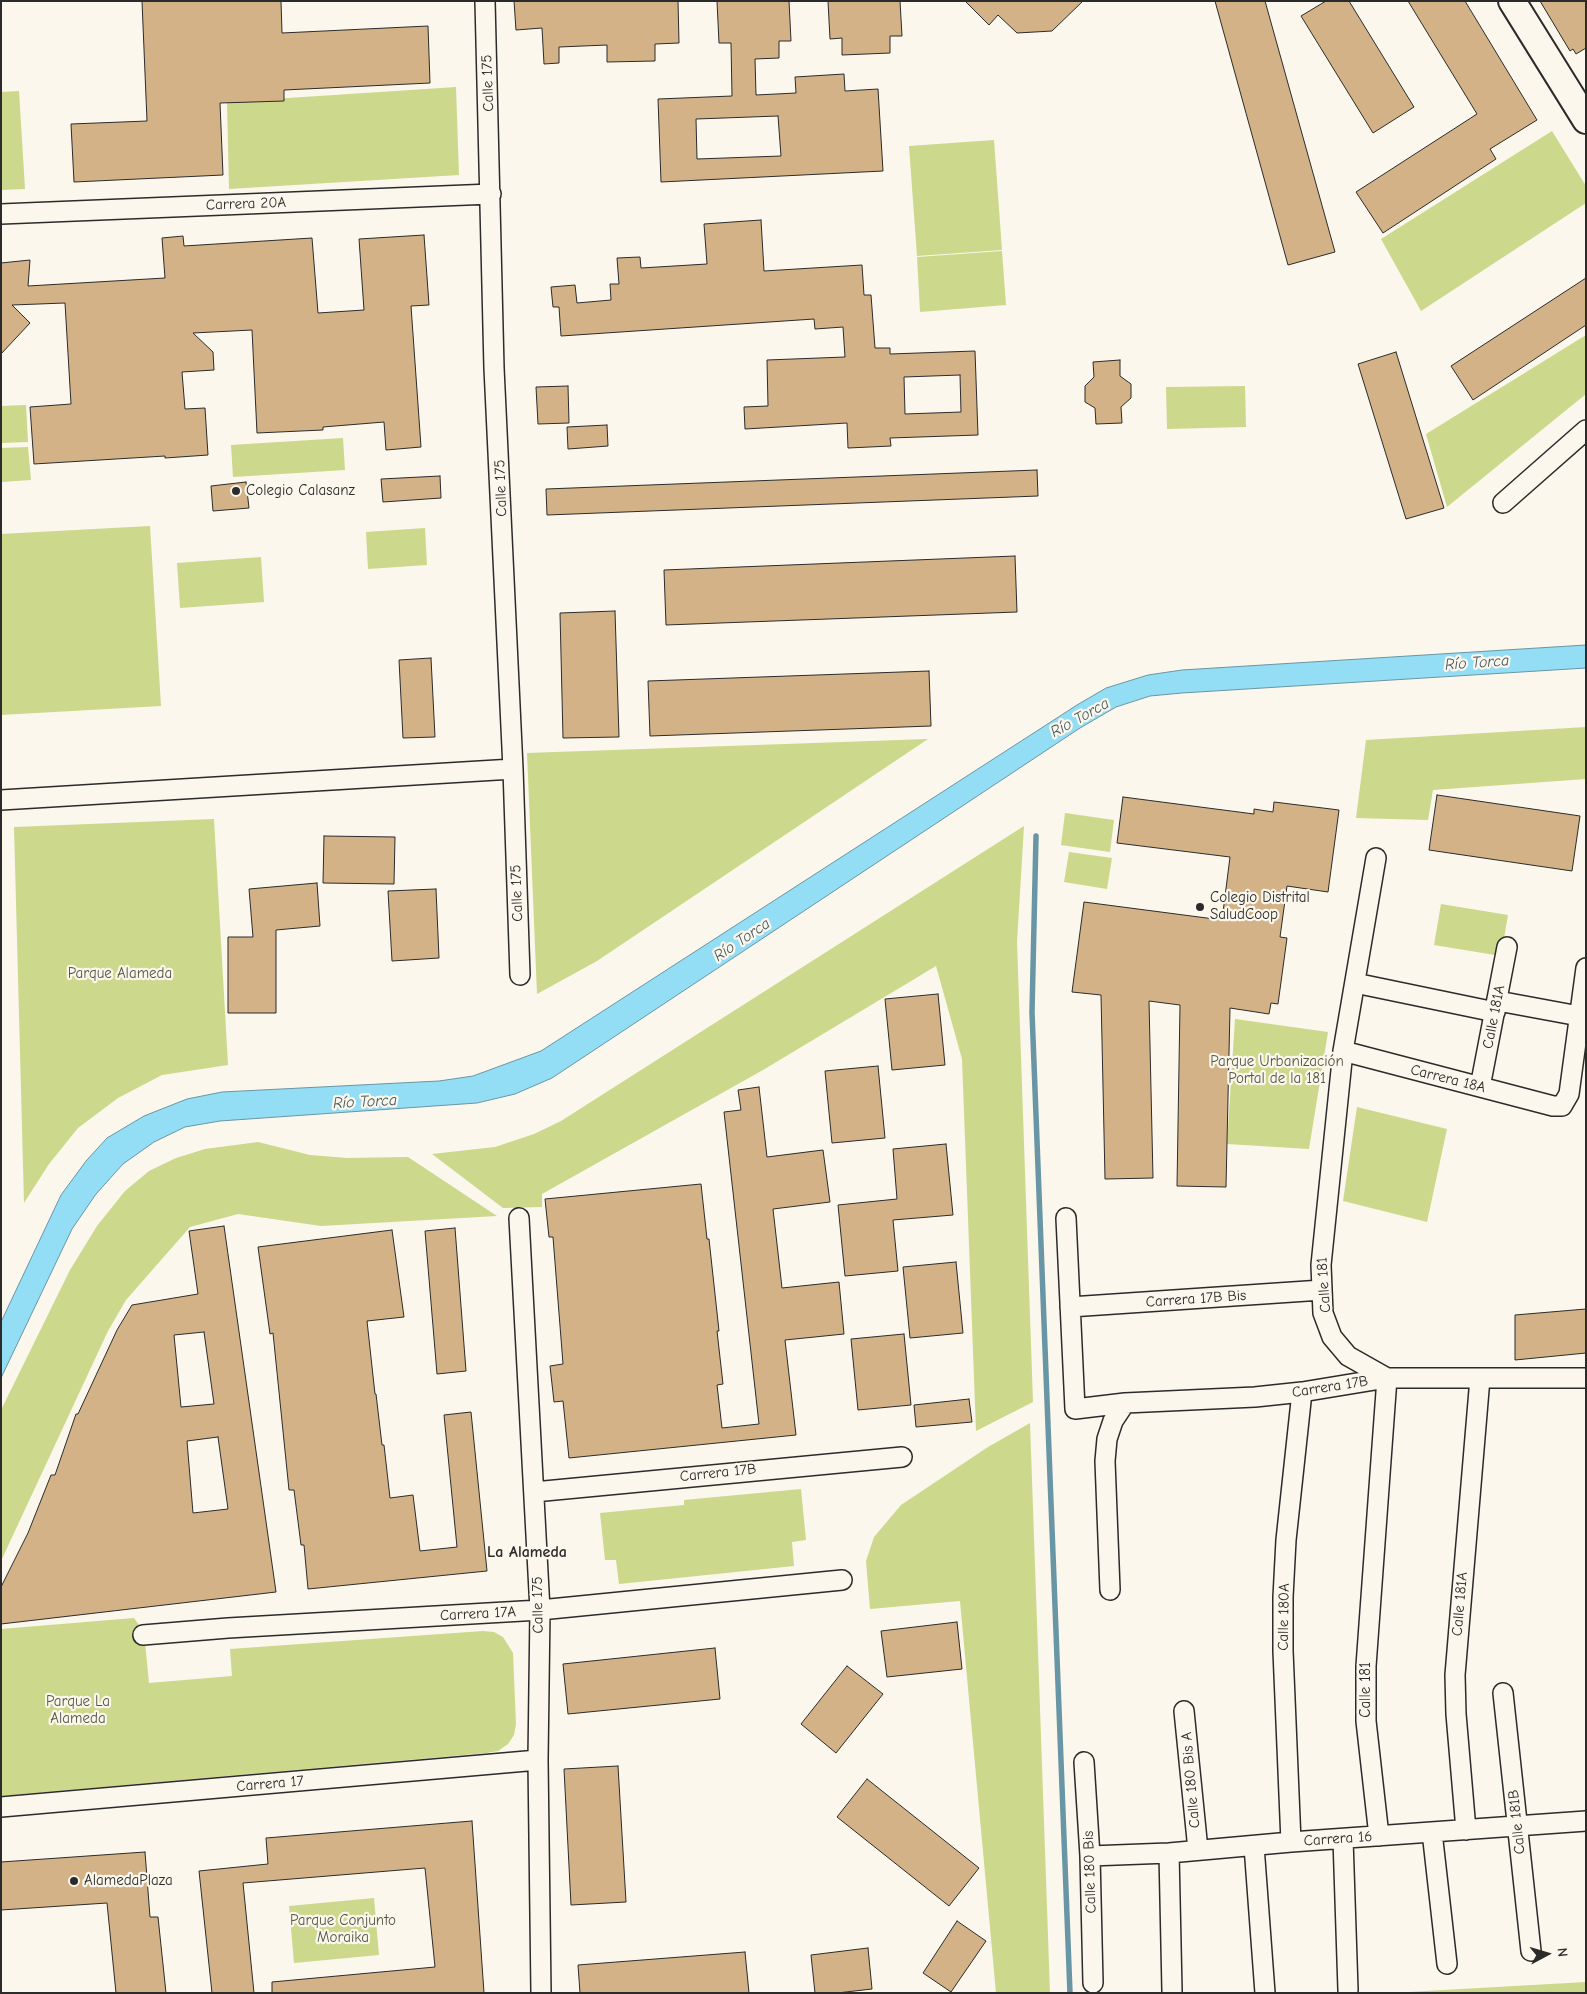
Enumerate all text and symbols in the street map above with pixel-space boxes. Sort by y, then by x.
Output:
street label: Calle 175 [478,54,498,112]
street label: Carrera 20A [206,194,286,214]
street label: Calle 175 [491,459,511,517]
place label: Colegio Calasanz [246,482,355,500]
marker: Colegio Calasanz [230,485,242,497]
water label: Río Torca [1444,651,1510,675]
water label: Río Torca [1047,694,1113,742]
street label: Calle 175 [507,864,527,922]
place label: Colegio Distrital SaludCoop [1210,889,1310,924]
marker: Colegio Distrital SaludCoop [1194,901,1206,913]
water label: Río Torca [710,914,774,966]
park label: Parque Alameda [68,965,172,983]
street label: Calle 181A [1479,984,1509,1050]
park label: Parque Urbanización Portal de la 181 [1210,1053,1344,1088]
street label: Carrera 18A [1409,1061,1487,1097]
water label: Río Torca [332,1091,398,1113]
street label: Calle 181 [1313,1257,1335,1313]
street label: Carrera 17B Bis [1145,1287,1247,1311]
street label: Carrera 17B [1291,1372,1369,1402]
street label: Carrera 17B [679,1460,757,1486]
district label: La Alameda [487,1542,567,1562]
street label: Calle 181A [1448,1571,1472,1637]
street label: Calle 175 [529,1576,547,1634]
street label: Calle 180A [1274,1583,1294,1651]
street label: Carrera 17A [439,1603,517,1625]
street label: Calle 181 [1357,1662,1375,1718]
park label: Parque La Alameda [46,1693,110,1728]
street label: Calle 180 Bis A [1178,1731,1204,1829]
street label: Carrera 17 [236,1772,304,1796]
street label: Calle 181B [1505,1789,1529,1855]
street label: Carrera 16 [1303,1828,1373,1850]
street label: Calle 180 Bis [1080,1830,1100,1914]
place label: AlamedaPlaza [84,1872,173,1890]
marker: AlamedaPlaza [68,1875,80,1887]
park label: Parque Conjunto Moraika [290,1912,396,1947]
north arrow [1522,1929,1572,1979]
text: N [1553,1947,1571,1958]

